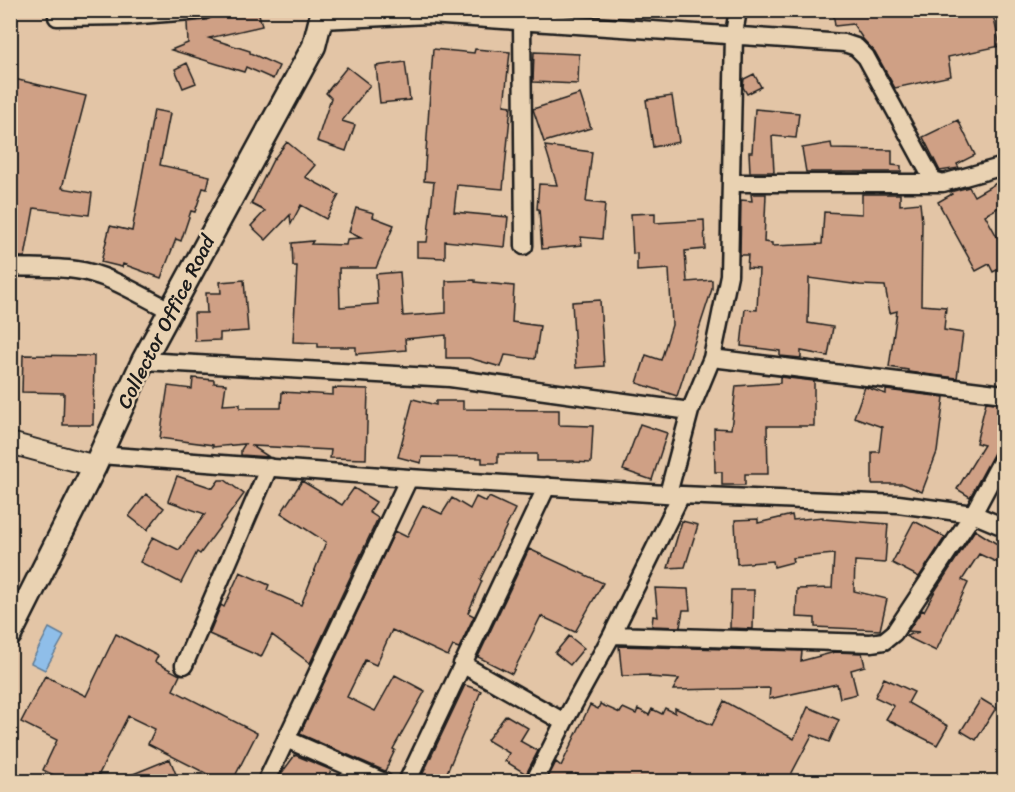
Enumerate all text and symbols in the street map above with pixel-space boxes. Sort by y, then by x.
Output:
street label: Collector Office Road [107,228,226,415]

